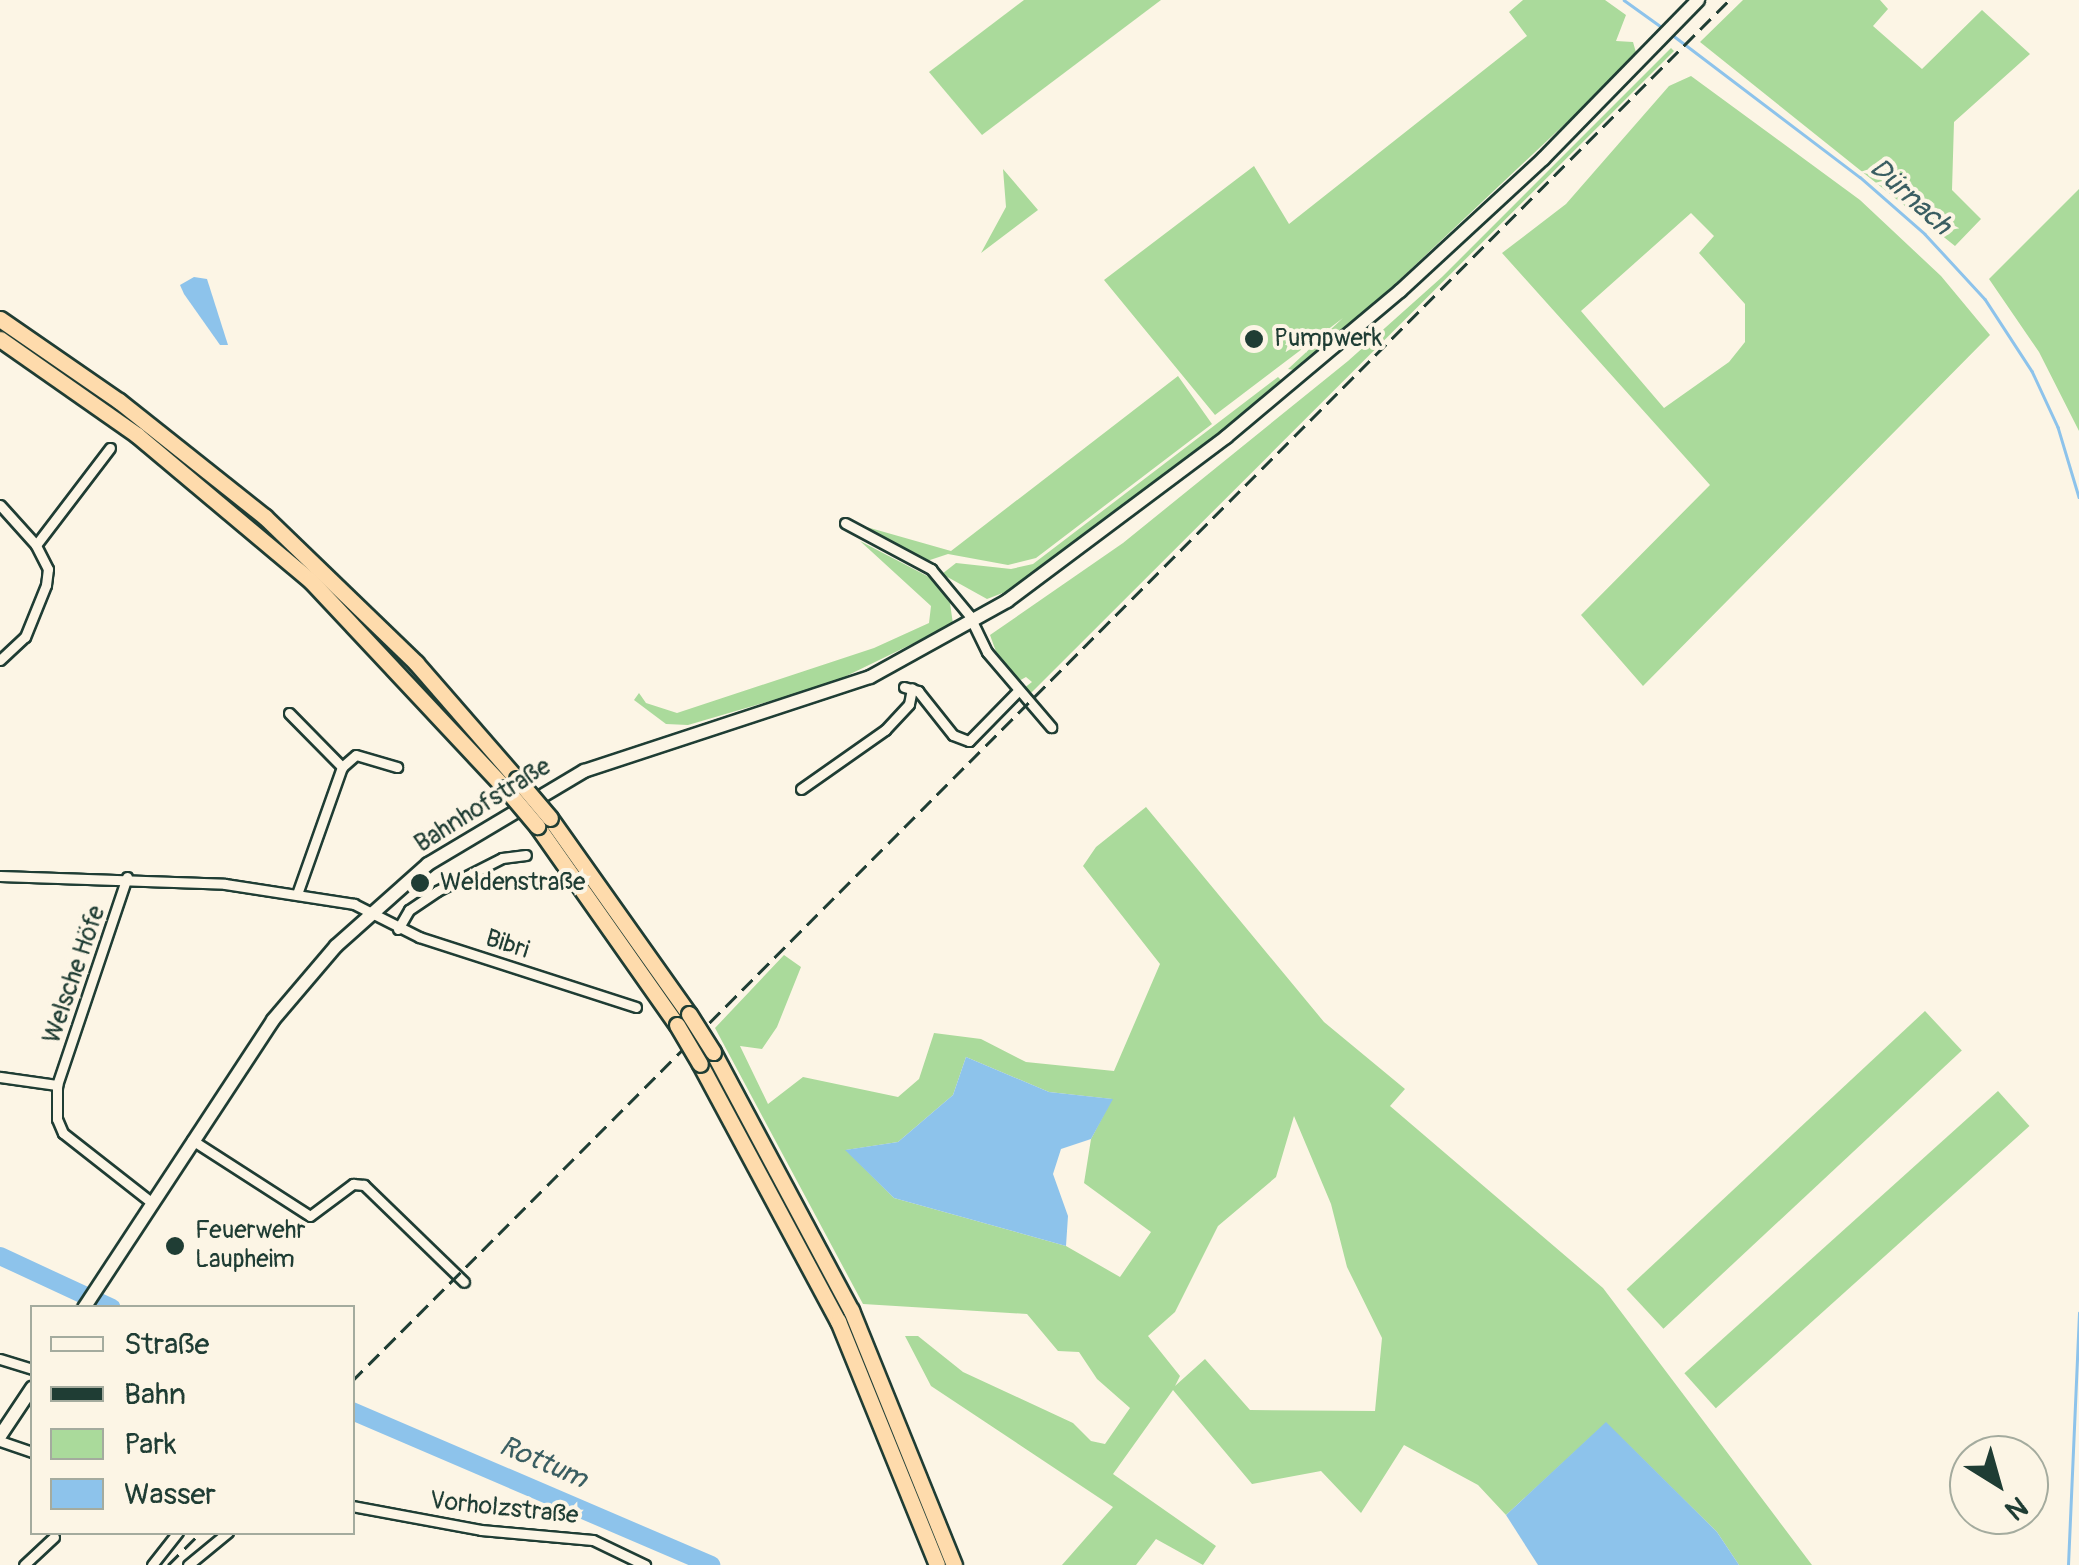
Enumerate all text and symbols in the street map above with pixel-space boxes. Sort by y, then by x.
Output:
water label: Dürnach [1862,152,1958,242]
place label: Pumpwerk [1274,324,1382,354]
marker: Pumpwerk [1243,328,1265,350]
street label: Bahnhofstraße [409,752,557,860]
place label: Weldenstraße [440,868,585,898]
marker: Weldenstraße [409,872,431,894]
street label: Welsche Höfe [37,902,113,1048]
street label: Bibri [481,924,533,966]
place label: Feuerwehr Laupheim [195,1217,305,1276]
marker: Feuerwehr Laupheim [164,1235,186,1257]
legend [30,1305,355,1535]
text: Straße [124,1326,209,1363]
text: Bahn [124,1376,186,1413]
text: Park [124,1426,177,1463]
water label: Rottum [494,1430,592,1496]
north arrow [1949,1435,2049,1535]
text: Wasser [124,1476,216,1513]
street label: Vorholzstraße [428,1486,580,1532]
text: N [1998,1488,2034,1527]

